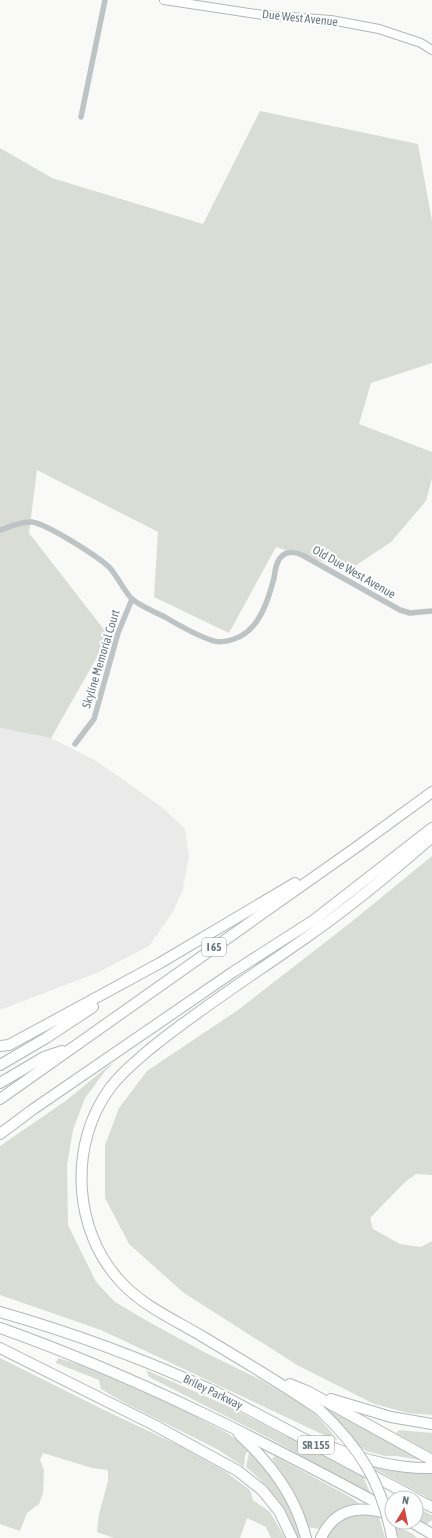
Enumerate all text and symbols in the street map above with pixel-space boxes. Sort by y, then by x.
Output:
street label: Due West Avenue [261,7,339,29]
street label: Old Due West Avenue [310,543,398,601]
street label: Skyline Memorial Court [79,608,123,710]
road number: I 65 [202,938,226,956]
street label: Briley Parkway [181,1372,245,1412]
road number: SR 155 [298,1436,334,1454]
north arrow [384,1490,424,1530]
text: N [401,1494,410,1507]

